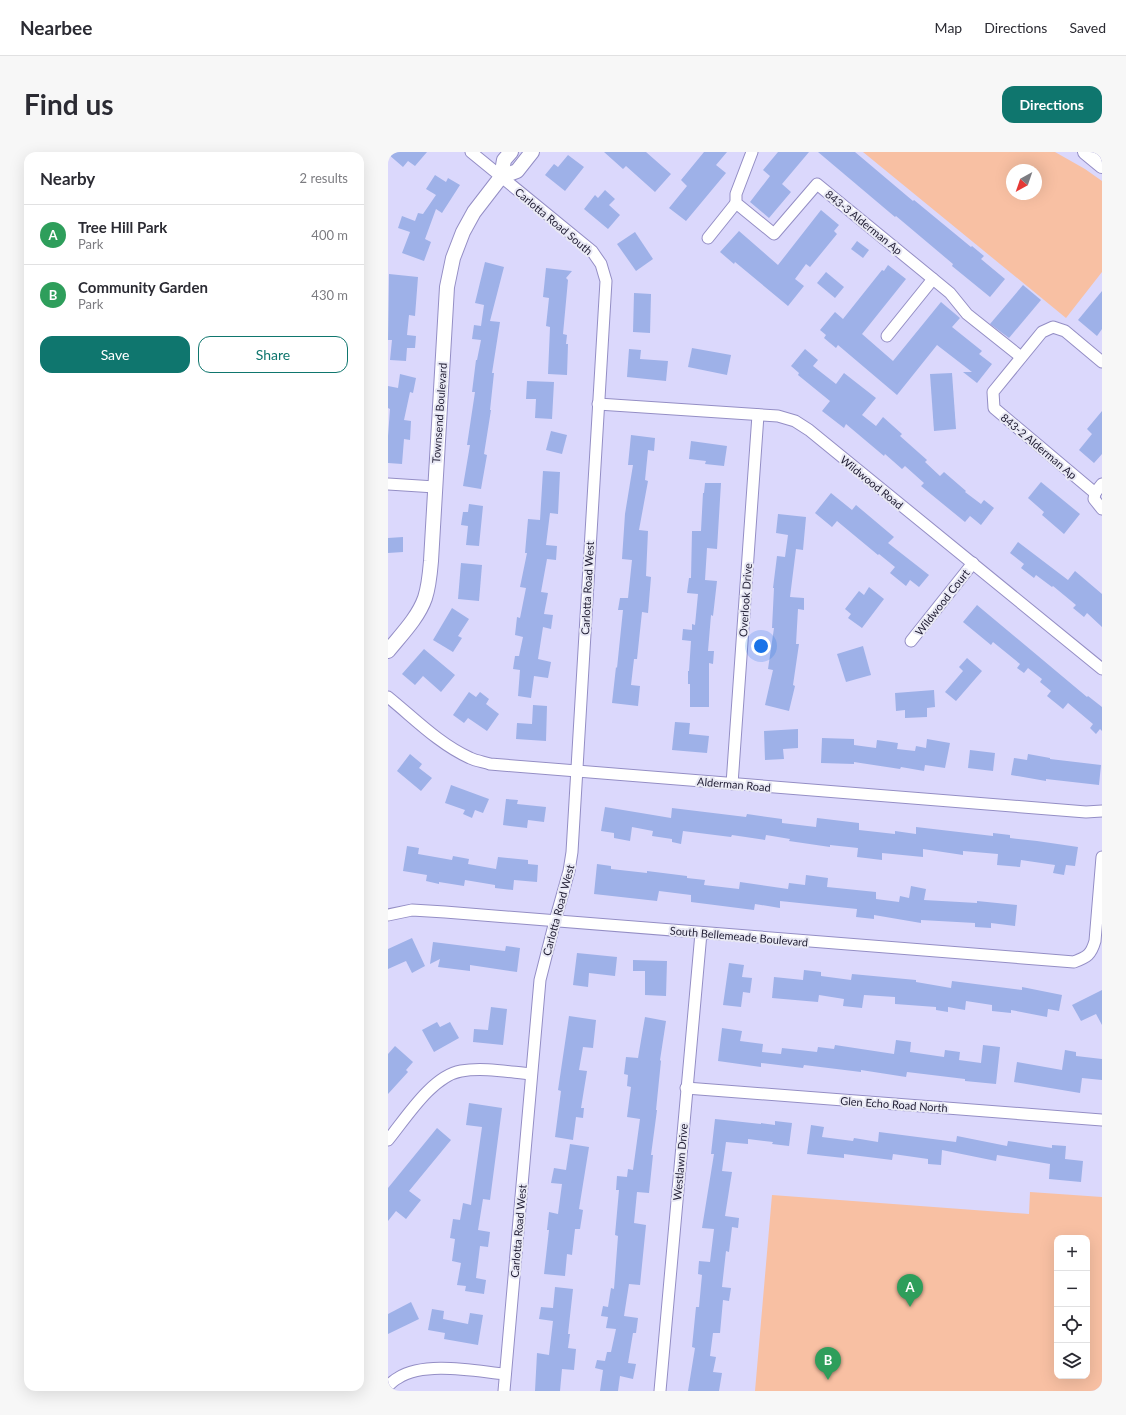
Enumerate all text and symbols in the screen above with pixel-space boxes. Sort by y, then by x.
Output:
text: Nearbee [20,16,92,39]
text: Map [935,19,962,36]
text: Directions [984,19,1047,36]
text: Saved [1069,19,1106,36]
button: Directions [1002,86,1102,123]
text: Find us [24,87,114,121]
north arrow [1006,164,1042,200]
text: Nearby [40,168,95,189]
text: 2 results [300,170,348,186]
street label: Carlotta Road South [513,185,595,257]
street label: 843-3 Alderman Ap [823,187,905,257]
text: Tree Hill Park [78,218,167,236]
text: A [48,227,58,243]
text: 400 m [311,227,348,243]
text: Park [78,236,103,252]
text: Community Garden [78,278,208,296]
text: B [49,287,57,303]
text: 430 m [311,287,348,303]
text: Park [78,296,103,312]
button: Save [40,336,190,373]
button: Share [198,336,348,373]
street label: Townsend Boulevard [429,362,449,464]
street label: 843-2 Alderman Ap [999,411,1079,481]
street label: Wildwood Road [838,453,906,511]
street label: Carlotta Road West [578,541,596,635]
street label: Overlook Drive [736,563,754,637]
street label: Wildwood Court [912,566,972,638]
your location [751,636,771,656]
street label: Alderman Road [697,774,771,794]
street label: Carlotta Road West [540,863,576,957]
street label: South Bellemeade Boulevard [669,923,809,949]
street label: Glen Echo Road North [840,1094,948,1114]
street label: Westlawn Drive [670,1123,690,1201]
street label: Carlotta Road West [507,1184,529,1278]
map controls [1054,1235,1090,1379]
button: + [1054,1235,1090,1271]
button: − [1054,1271,1090,1307]
pin: A [897,1274,923,1307]
button: locate [1054,1307,1090,1343]
button: layers [1054,1343,1090,1379]
pin: B [815,1347,841,1380]

